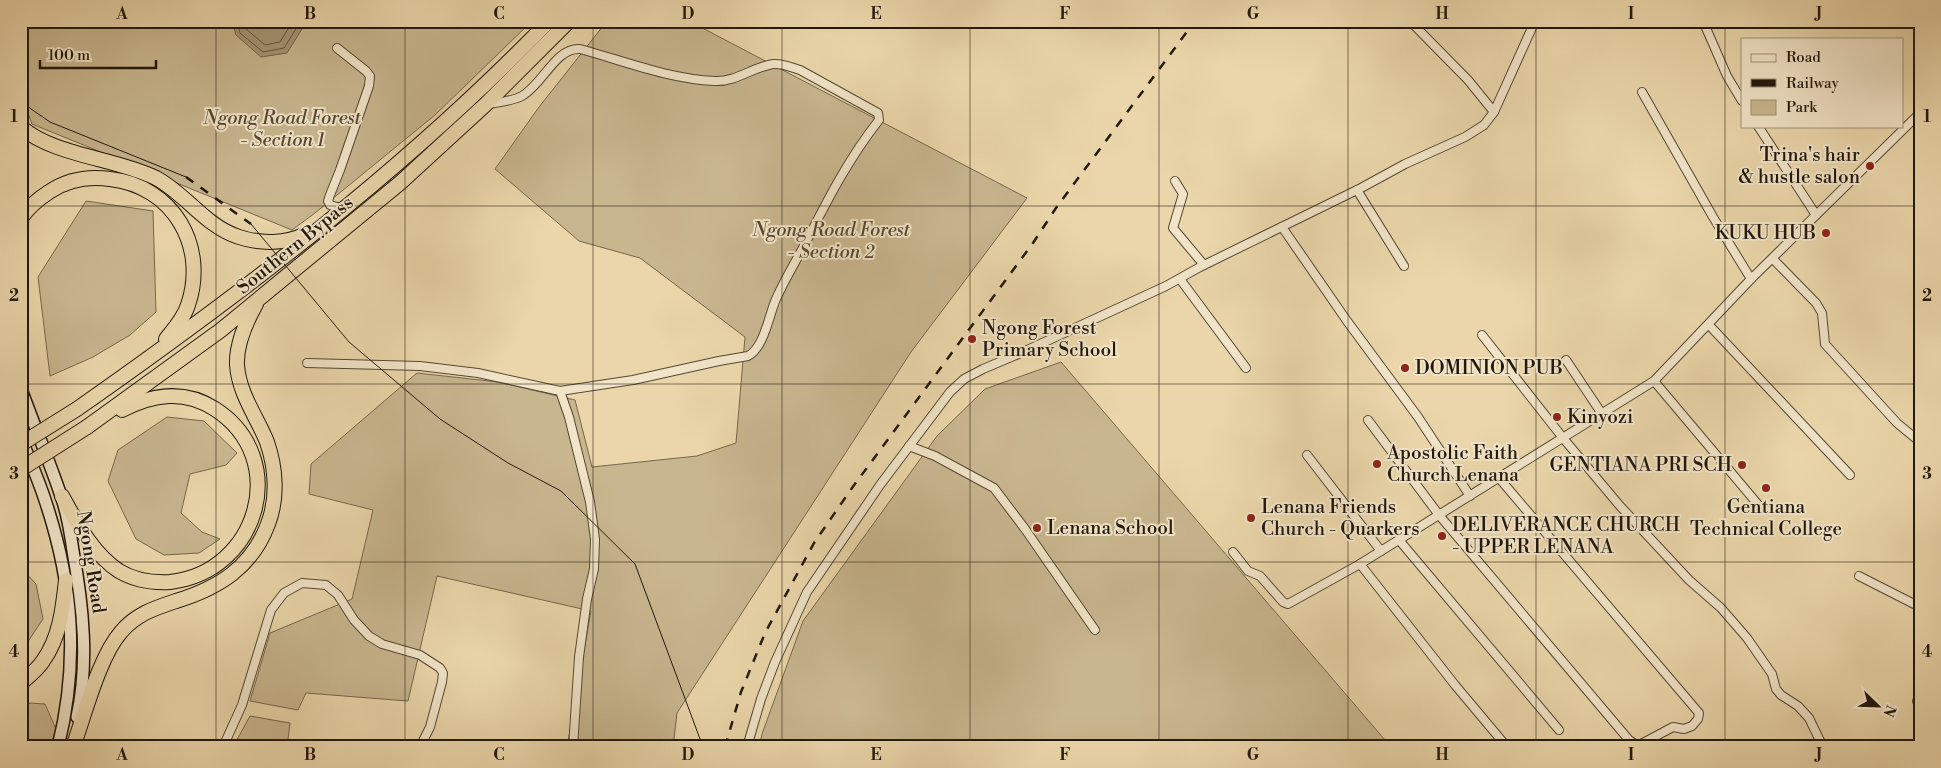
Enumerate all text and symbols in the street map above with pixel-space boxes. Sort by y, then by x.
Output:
text: A [115,4,128,24]
text: B [304,4,316,24]
text: C [493,4,505,24]
text: D [682,4,695,24]
text: E [870,4,882,24]
text: F [1059,4,1071,24]
text: G [1247,4,1260,24]
text: H [1435,4,1449,24]
text: I [1628,4,1634,24]
text: J [1814,4,1822,24]
scale bar [40,38,156,70]
legend [1741,38,1904,128]
text: 100 m [48,46,90,65]
text: Road [1786,48,1821,67]
text: Railway [1786,74,1840,93]
text: Park [1786,98,1818,117]
park label: Ngong Road Forest - Section 1 [202,106,362,152]
text: 1 [10,107,18,127]
text: 1 [1923,107,1931,127]
place label: Trina's hair & hustle salon [1739,143,1860,189]
marker: Trina's hair & hustle salon [1864,160,1876,172]
street label: Southern Bypass [232,191,358,299]
park label: Ngong Road Forest - Section 2 [751,218,911,264]
place label: KUKU HUB [1715,221,1816,245]
marker: KUKU HUB [1820,227,1832,239]
text: 2 [9,286,19,306]
text: 2 [1922,286,1932,306]
place label: Ngong Forest Primary School [982,316,1117,362]
marker: Ngong Forest Primary School [966,333,978,345]
place label: DOMINION PUB [1415,356,1563,380]
marker: DOMINION PUB [1399,362,1411,374]
place label: Kinyozi [1567,405,1633,429]
marker: Kinyozi [1551,411,1563,423]
place label: Apostolic Faith Church Lenana [1386,441,1519,487]
place label: GENTIANA PRI SCH [1549,453,1732,477]
marker: Apostolic Faith Church Lenana [1371,458,1383,470]
marker: GENTIANA PRI SCH [1736,459,1748,471]
text: 3 [9,464,19,484]
text: 3 [1922,464,1932,484]
marker: Gentiana Technical College [1760,482,1772,494]
place label: Lenana Friends Church - Quarkers [1261,495,1419,541]
place label: Gentiana Technical College [1690,495,1842,541]
street label: Ngong Road [71,509,111,615]
marker: Lenana Friends Church - Quarkers [1245,512,1257,524]
place label: DELIVERANCE CHURCH - UPPER LENANA [1452,513,1680,559]
place label: Lenana School [1047,516,1174,540]
marker: Lenana School [1031,522,1043,534]
marker: DELIVERANCE CHURCH - UPPER LENANA [1436,530,1448,542]
text: 4 [9,642,20,662]
text: 4 [1922,642,1933,662]
north arrow [1854,680,1904,730]
text: N [1879,702,1899,719]
text: A [115,745,128,765]
text: B [304,745,316,765]
text: C [493,745,505,765]
text: D [682,745,695,765]
text: E [870,745,882,765]
text: F [1059,745,1071,765]
text: G [1247,745,1260,765]
text: H [1435,745,1449,765]
text: I [1628,745,1634,765]
text: J [1814,745,1822,765]

